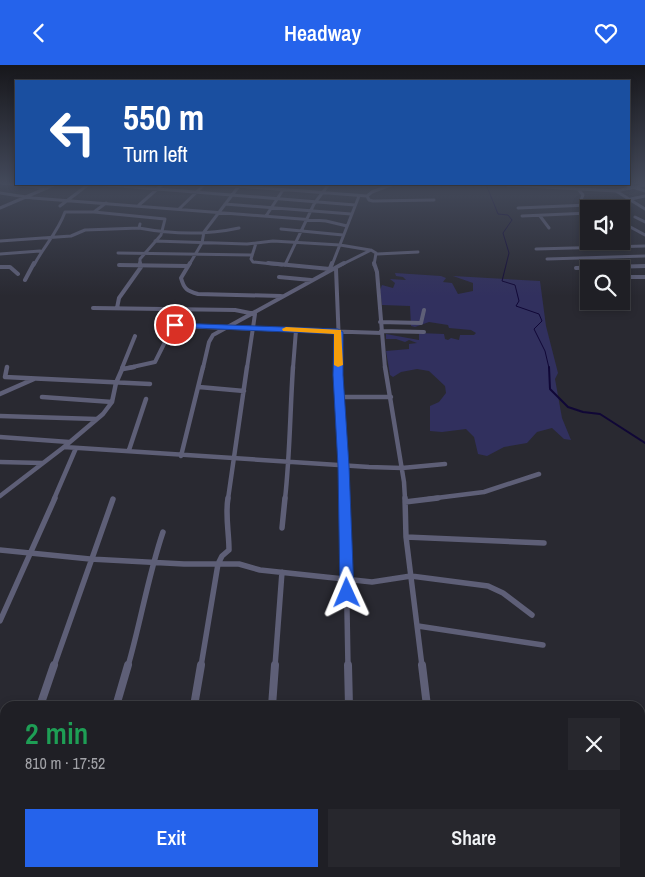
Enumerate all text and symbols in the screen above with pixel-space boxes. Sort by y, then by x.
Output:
text: Headway [284,18,361,48]
icon: back [25,19,53,47]
icon: heart [592,19,620,47]
text: 550 m [123,94,204,141]
icon: left [40,100,105,165]
text: Turn left [123,139,188,169]
map controls [580,200,630,310]
button: sound [580,200,630,250]
button: search [580,260,630,310]
pin [154,304,196,346]
icon: arrive [161,311,189,339]
position arrow [320,566,372,618]
text: 2 min [25,713,88,753]
button: close [568,718,620,770]
text: 810 m · 17:52 [25,752,105,774]
button: Exit [25,809,318,867]
button: Share [328,809,620,867]

